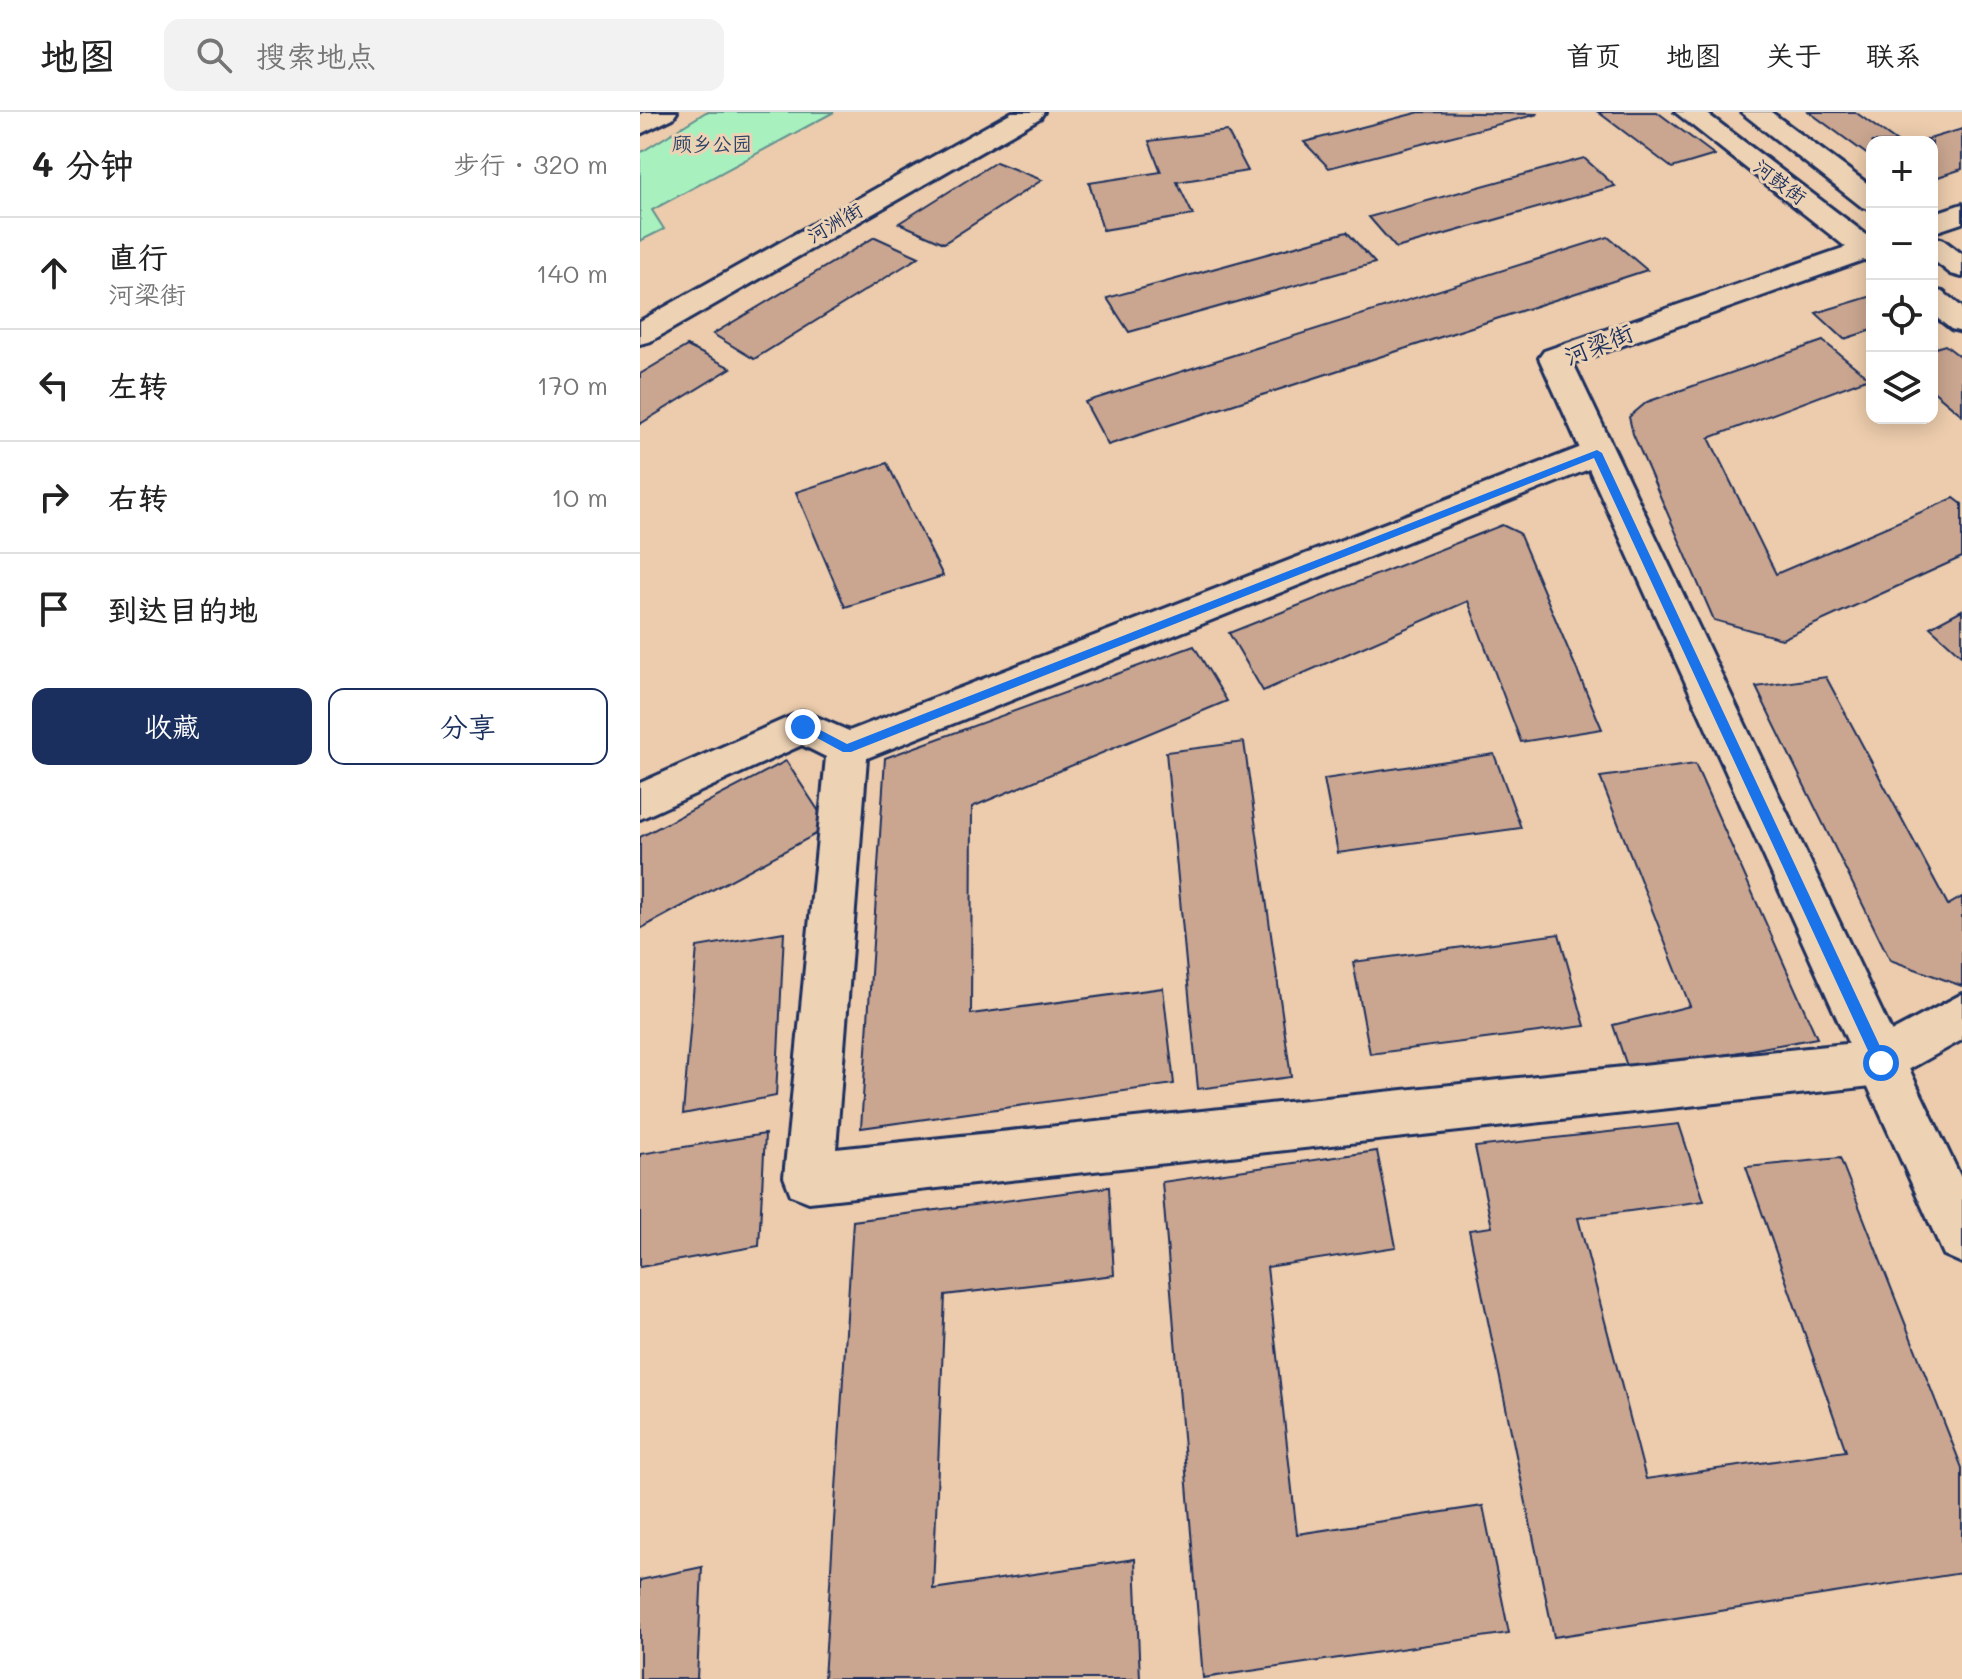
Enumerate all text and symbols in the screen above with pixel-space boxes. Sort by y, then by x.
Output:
search box [164,19,724,91]
text: 地图 [40,30,116,80]
icon: search [192,33,236,77]
text: 搜索地点 [256,35,376,75]
text: 首页 [1566,37,1622,73]
text: 地图 [1666,37,1722,73]
text: 关于 [1766,37,1822,73]
text: 联系 [1866,37,1922,73]
park label: 顾乡公园 [672,130,752,156]
map controls [1866,136,1938,424]
button: + [1866,136,1938,208]
text: 4 分钟 [32,141,134,186]
text: 步行 · 320 m [453,147,608,181]
street label: 河鼓街 [1749,153,1812,210]
street label: 河洲街 [802,196,867,248]
button: − [1866,208,1938,280]
text: 直行 [108,236,168,276]
icon: ahead [32,251,76,295]
text: 140 m [536,256,608,290]
text: 河梁街 [108,277,186,311]
button: locate [1866,280,1938,352]
street label: 河梁街 [1559,316,1638,371]
button: layers [1866,352,1938,424]
icon: left [32,363,76,407]
text: 左转 [108,365,168,405]
text: 170 m [537,368,608,402]
icon: right [32,475,76,519]
text: 右转 [108,477,168,517]
text: 10 m [551,480,608,514]
icon: arrive [32,587,76,631]
text: 到达目的地 [108,589,258,629]
button: 收藏 [32,688,312,765]
button: 分享 [328,688,608,765]
route end [785,709,821,745]
route start [1863,1045,1899,1081]

